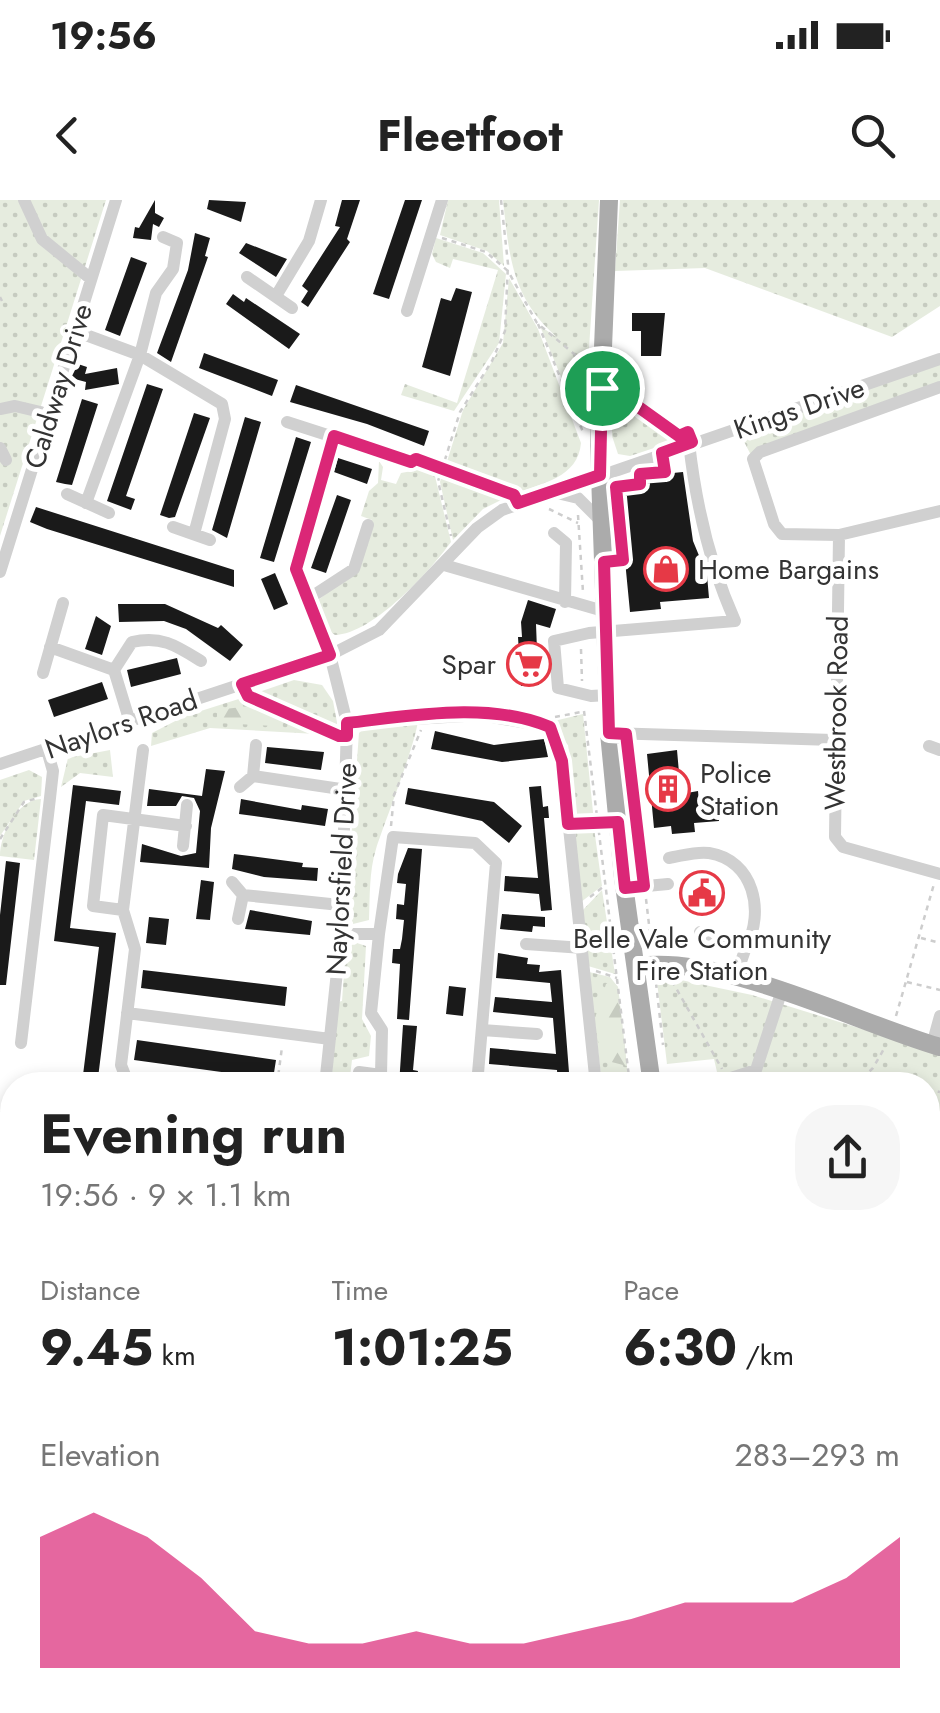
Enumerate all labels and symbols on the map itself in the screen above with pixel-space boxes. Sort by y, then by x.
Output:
street label: Caldway Drive [14,299,103,474]
pin [560,346,645,431]
street label: Kings Drive [728,367,870,450]
shop icon: Home Bargains [643,546,689,592]
place label: Home Bargains [698,549,879,590]
street label: Westbrook Road [814,615,859,811]
supermarket icon: Spar [506,641,552,687]
place label: Spar [442,644,496,685]
street label: Naylors Road [39,679,203,770]
place label: Police Station [700,753,780,826]
street label: Naylorsfield Drive [315,762,368,976]
building icon: Police Station [645,766,691,812]
public building icon: Belle Vale Community Fire Station [679,870,725,916]
place label: Belle Vale Community Fire Station [573,918,832,991]

